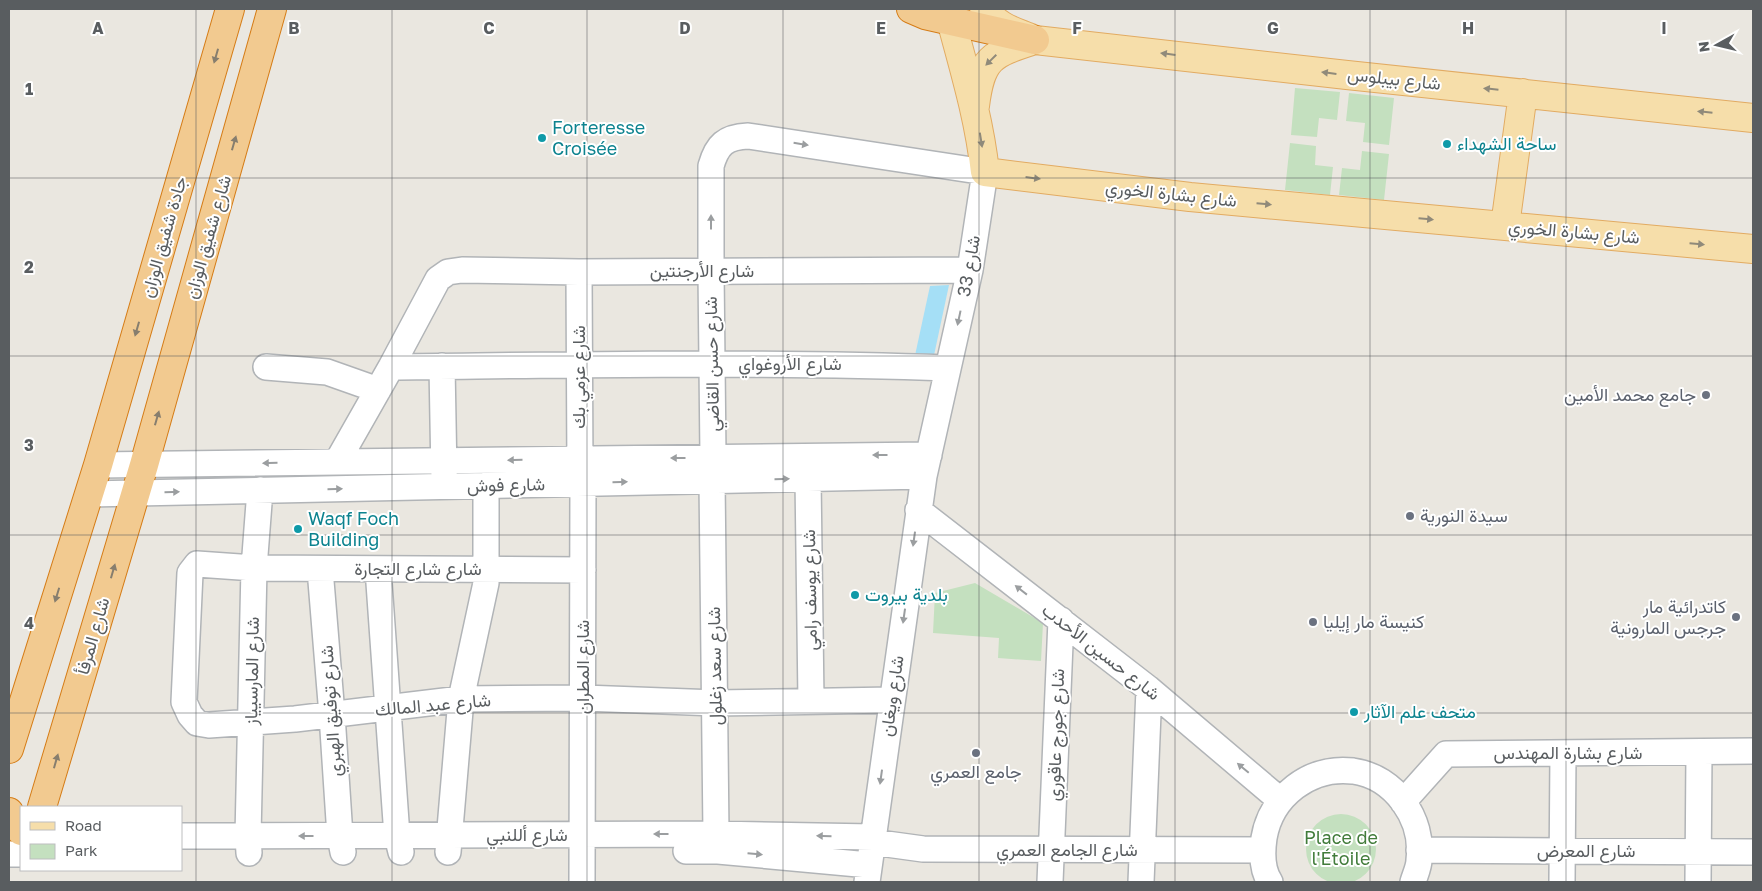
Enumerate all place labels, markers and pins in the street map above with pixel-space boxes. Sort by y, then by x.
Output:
place label: Forteresse Croisée [552,116,645,159]
marker: Forteresse Croisée [536,132,548,144]
place label: ساحة الشهداء [1457,132,1556,155]
marker: ساحة الشهداء [1441,138,1453,150]
place label: جامع محمد الأمين [1564,383,1696,407]
marker: جامع محمد الأمين [1700,389,1712,401]
place label: سيدة النورية [1420,504,1508,527]
place label: Waqf Foch Building [308,507,399,550]
marker: سيدة النورية [1404,510,1416,522]
marker: Waqf Foch Building [292,523,304,535]
place label: بلدية بيروت [865,583,948,606]
marker: بلدية بيروت [849,589,861,601]
place label: كاتدرائية مار جرجس المارونية [1610,595,1726,639]
place label: كنيسة مار إيليا [1323,610,1424,634]
marker: كاتدرائية مار جرجس المارونية [1730,611,1742,623]
marker: كنيسة مار إيليا [1307,616,1319,628]
place label: متحف علم الآثار [1363,700,1476,724]
marker: متحف علم الآثار [1348,706,1360,718]
marker: جامع العمري [970,747,982,759]
place label: جامع العمري [930,760,1022,787]

